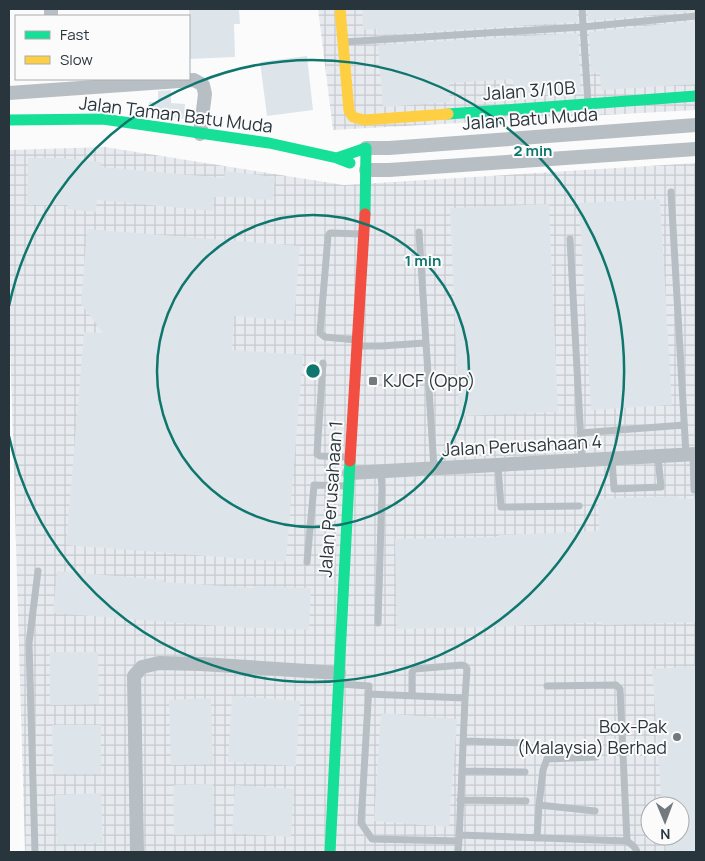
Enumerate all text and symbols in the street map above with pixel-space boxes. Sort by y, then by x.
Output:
legend [15,15,190,80]
text: Fast [60,24,89,45]
text: Slow [60,49,93,70]
street label: Jalan 3/10B [482,75,576,105]
street label: Jalan Taman Batu Muda [78,90,274,138]
street label: Jalan Batu Muda [461,101,599,135]
text: 2 min [513,140,553,161]
text: 1 min [405,250,441,271]
centre of rings [304,362,322,380]
place label: KJCF (Opp) [383,368,476,392]
marker: KJCF (Opp) [367,375,379,387]
street label: Jalan Perusahaan 1 [313,420,347,578]
street label: Jalan Perusahaan 4 [441,429,603,461]
place label: Box-Pak (Malaysia) Berhad [517,714,668,759]
marker: Box-Pak (Malaysia) Berhad [671,731,683,743]
north arrow [640,796,690,846]
text: N [660,825,670,844]

